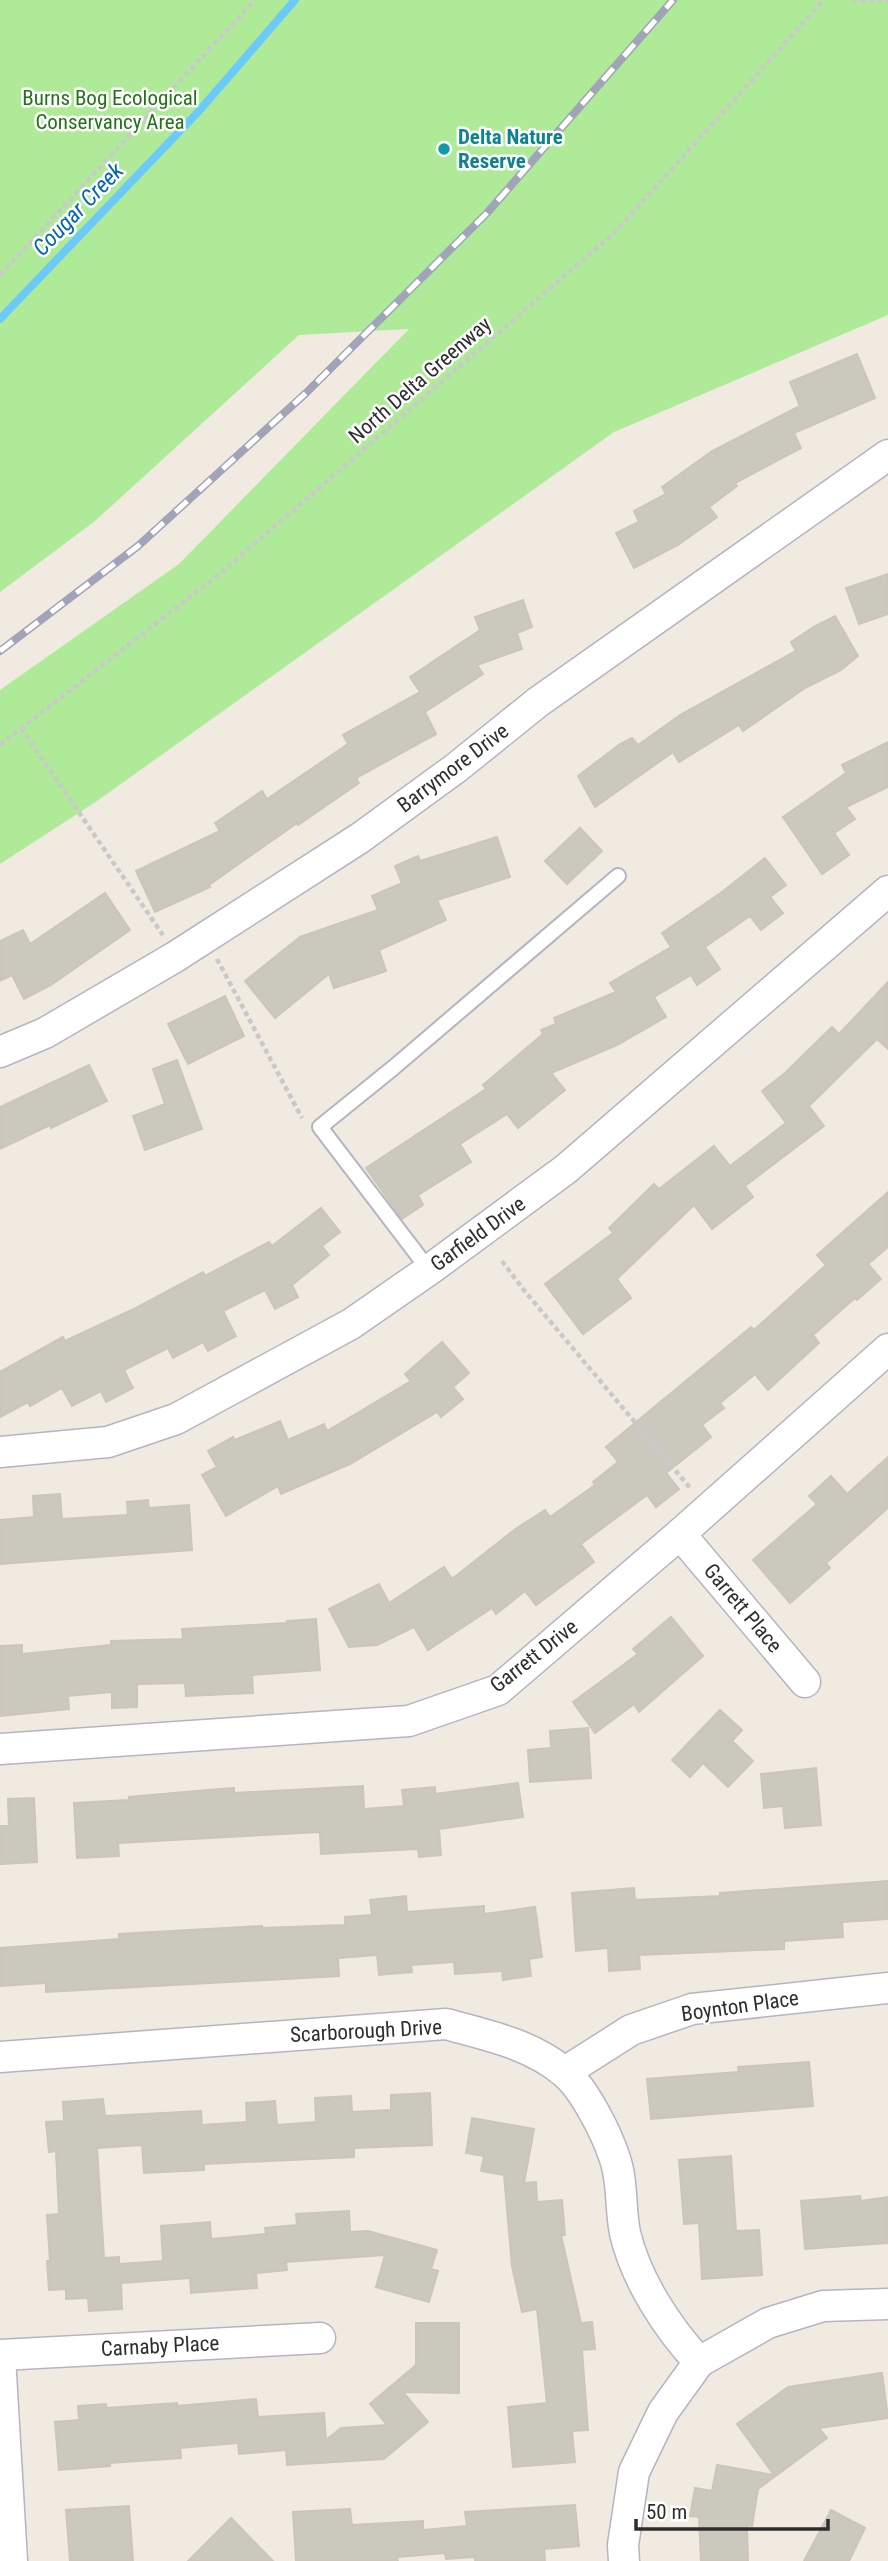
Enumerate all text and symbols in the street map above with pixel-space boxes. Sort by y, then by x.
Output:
park label: Burns Bog Ecological Conservancy Area [22,86,198,134]
place label: Delta Nature Reserve [458,125,563,173]
marker: Delta Nature Reserve [436,141,452,157]
water label: Cougar Creek [27,157,130,261]
street label: North Delta Greenway [344,312,496,448]
street label: Barrymore Drive [393,718,513,817]
street label: Garfield Drive [426,1192,530,1276]
street label: Garrett Place [699,1559,787,1657]
street label: Garrett Drive [486,1614,583,1697]
street label: Boynton Place [680,1986,800,2026]
street label: Scarborough Drive [289,2015,443,2047]
street label: Carnaby Place [100,2331,220,2361]
scale bar [636,2488,828,2532]
text: 50 m [646,2500,687,2524]

